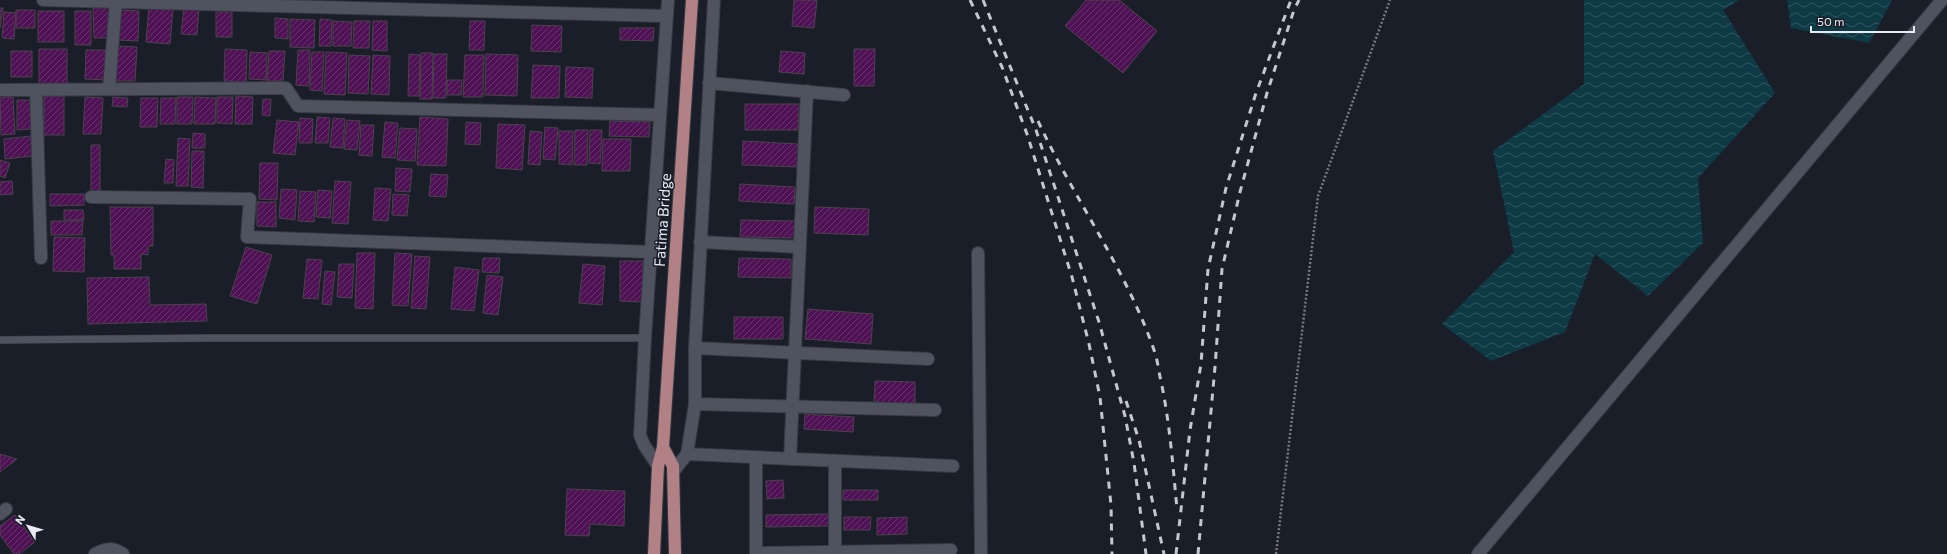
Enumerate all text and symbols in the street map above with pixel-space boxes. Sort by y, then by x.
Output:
scale bar [1811,8,1914,34]
text: 50 m [1817,14,1845,28]
street label: Fatima Bridge [650,172,674,268]
north arrow [8,506,48,546]
text: N [12,512,27,527]

